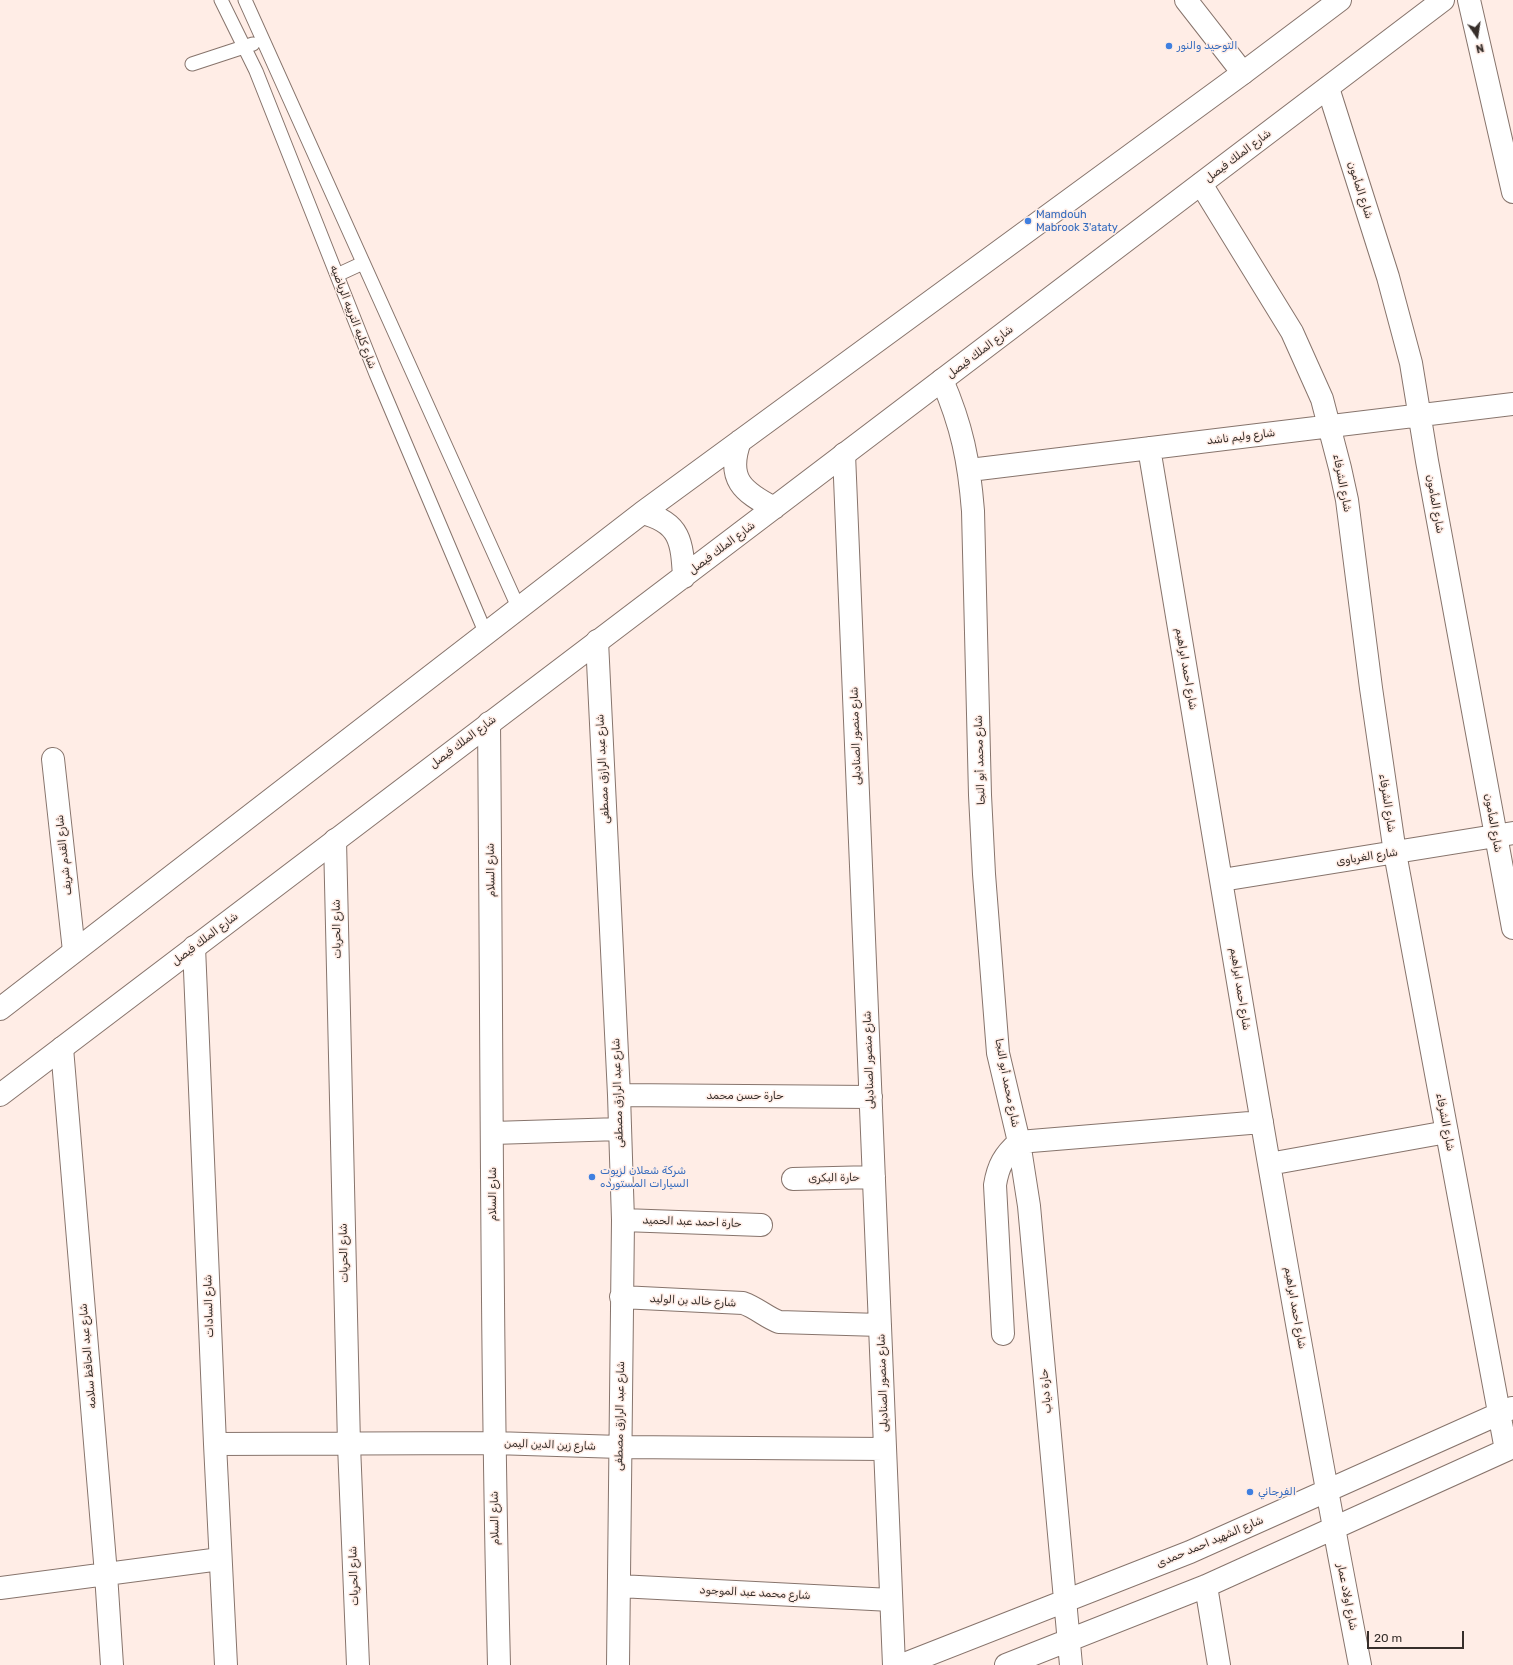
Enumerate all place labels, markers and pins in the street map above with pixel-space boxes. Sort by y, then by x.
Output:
place label: التوحيد والنور [1177,39,1237,53]
marker: التوحيد والنور [1164,41,1174,51]
place label: Mamdouh Mabrook 3'ataty [1036,208,1118,234]
marker: Mamdouh Mabrook 3'ataty [1023,216,1033,226]
place label: شركة شعلان لزيوت السيارات المستورده [600,1164,689,1190]
marker: شركة شعلان لزيوت السيارات المستورده [587,1172,597,1182]
place label: الفرجاني [1258,1485,1296,1499]
marker: الفرجاني [1245,1487,1255,1497]

